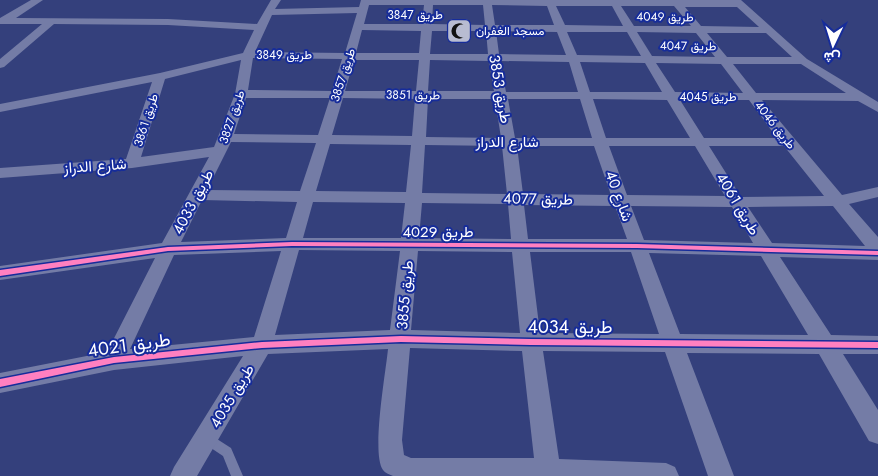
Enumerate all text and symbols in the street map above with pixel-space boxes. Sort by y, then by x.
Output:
street label: طريق 3847 [387,6,443,24]
street label: طريق 4049 [636,8,694,27]
mosque icon: مسجد الغفران [446,18,472,44]
north arrow [808,20,858,70]
place label: مسجد الغفران [476,22,545,40]
street label: طريق 4047 [660,37,717,55]
street label: طريق 3849 [256,46,312,64]
street label: طريق 3857 [326,46,360,104]
text: ش [823,47,841,69]
street label: طريق 3853 [483,53,517,125]
street label: طريق 3851 [386,86,440,104]
street label: طريق 3827 [214,88,250,146]
street label: طريق 4045 [679,88,737,106]
street label: طريق 3861 [129,91,163,149]
street label: طريق 4046 [750,97,800,153]
street label: شارع الدراز [474,131,539,153]
street label: شارع الدراز [62,153,127,179]
street label: طريق 4033 [167,166,219,238]
street label: شارع 40 [600,168,638,225]
street label: طريق 4061 [711,169,765,240]
street label: طريق 4077 [503,187,573,211]
street label: طريق 4029 [402,221,474,243]
street label: طريق 3855 [391,259,419,331]
street label: طريق 4034 [527,314,613,340]
street label: طريق 4021 [86,326,172,364]
street label: طريق 4035 [204,360,260,432]

